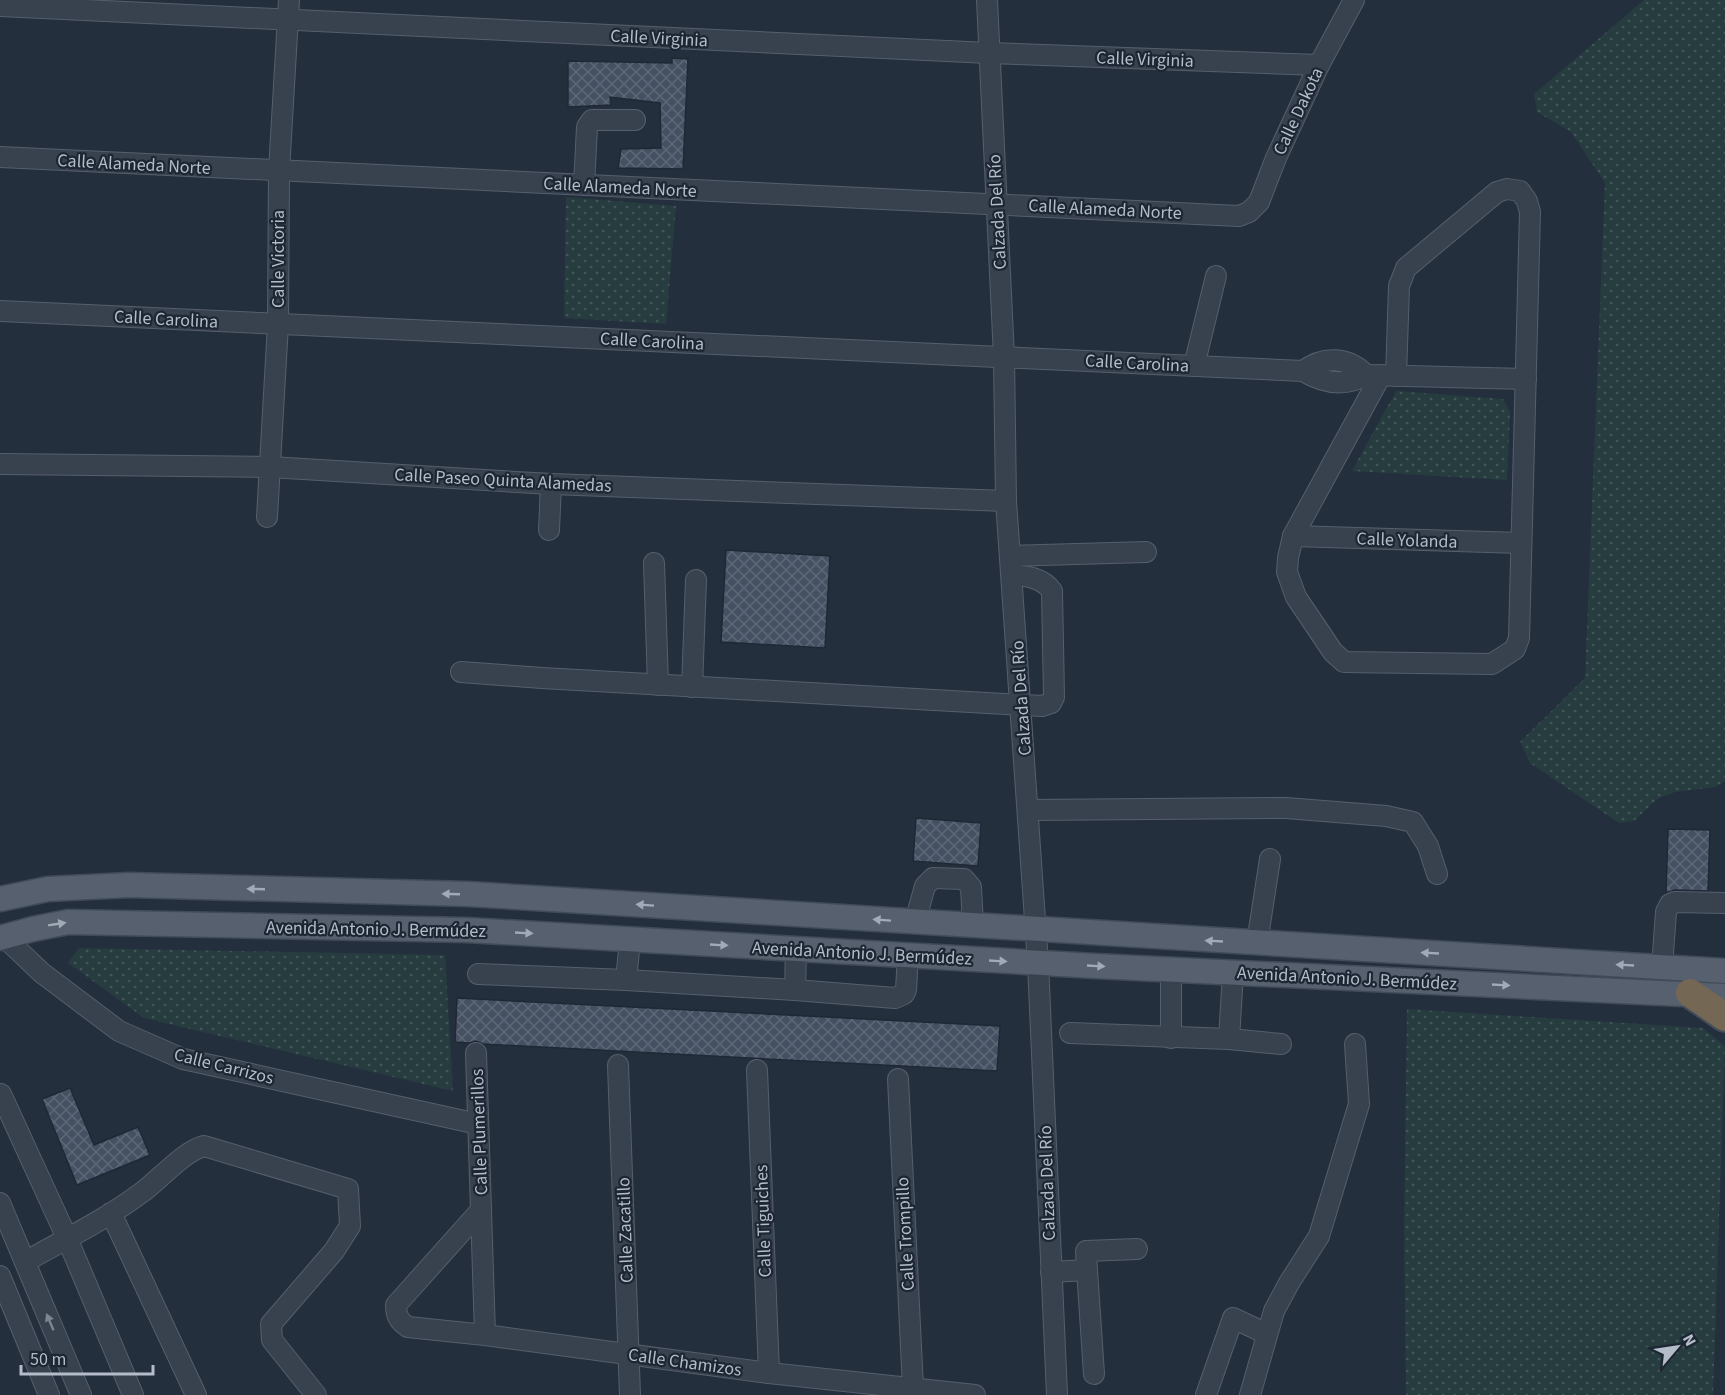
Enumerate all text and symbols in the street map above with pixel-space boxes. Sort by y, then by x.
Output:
street label: Calle Virginia [610,23,708,54]
street label: Calle Virginia [1096,45,1194,74]
street label: Calle Dakota [1267,63,1330,159]
street label: Calle Alameda Norte [57,148,211,181]
street label: Calzada Del Río [982,154,1013,270]
street label: Calle Alameda Norte [543,171,697,204]
street label: Calle Alameda Norte [1028,193,1182,226]
street label: Calle Victoria [266,210,291,308]
street label: Calle Carolina [113,304,219,335]
street label: Calle Carolina [599,326,705,357]
street label: Calle Carolina [1084,348,1190,379]
street label: Calle Paseo Quinta Alamedas [394,462,612,499]
street label: Calle Yolanda [1356,526,1458,555]
street label: Calzada Del Río [1005,639,1038,756]
one-way arrow [246,884,265,893]
one-way arrow [441,889,460,899]
one-way arrow [636,901,655,910]
street label: Avenida Antonio J. Bermúdez [266,915,487,944]
one-way arrow [872,915,891,924]
one-way arrow [47,919,66,928]
one-way arrow [515,929,534,938]
street label: Avenida Antonio J. Bermúdez [751,935,973,972]
one-way arrow [1205,936,1224,945]
one-way arrow [710,940,729,949]
one-way arrow [1421,949,1440,958]
one-way arrow [988,956,1007,965]
street label: Avenida Antonio J. Bermúdez [1236,960,1458,997]
one-way arrow [1615,960,1634,969]
one-way arrow [1086,962,1105,971]
one-way arrow [1491,980,1510,989]
street label: Calle Carrizos [171,1042,276,1091]
street label: Calle Plumerillos [465,1068,494,1196]
street label: Calzada Del Río [1033,1125,1062,1241]
street label: Calle Tiguiches [749,1164,778,1278]
street label: Calle Trompillo [890,1176,921,1292]
street label: Calle Zacatillo [611,1177,640,1283]
one-way arrow [45,1312,55,1330]
north arrow [1647,1317,1707,1377]
text: N [1677,1330,1701,1350]
scale bar [21,1338,153,1376]
street label: Calle Chamizos [627,1342,743,1383]
text: 50 m [30,1347,66,1372]

